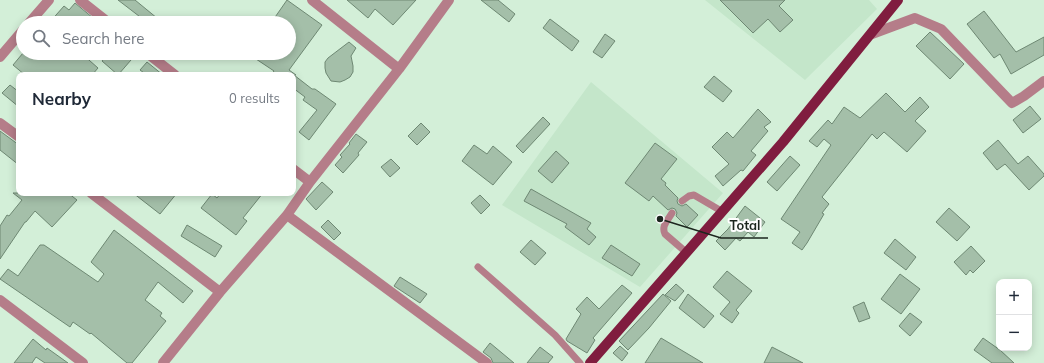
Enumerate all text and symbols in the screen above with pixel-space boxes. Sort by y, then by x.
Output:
search box [16,16,296,60]
icon: search [30,27,52,49]
text: Search here [62,29,144,48]
text: Nearby [32,88,91,109]
text: 0 results [229,90,280,106]
callout: Total [721,213,768,238]
text: Total [729,217,761,233]
map controls [996,279,1032,351]
button: + [996,279,1032,315]
button: − [996,315,1032,351]

